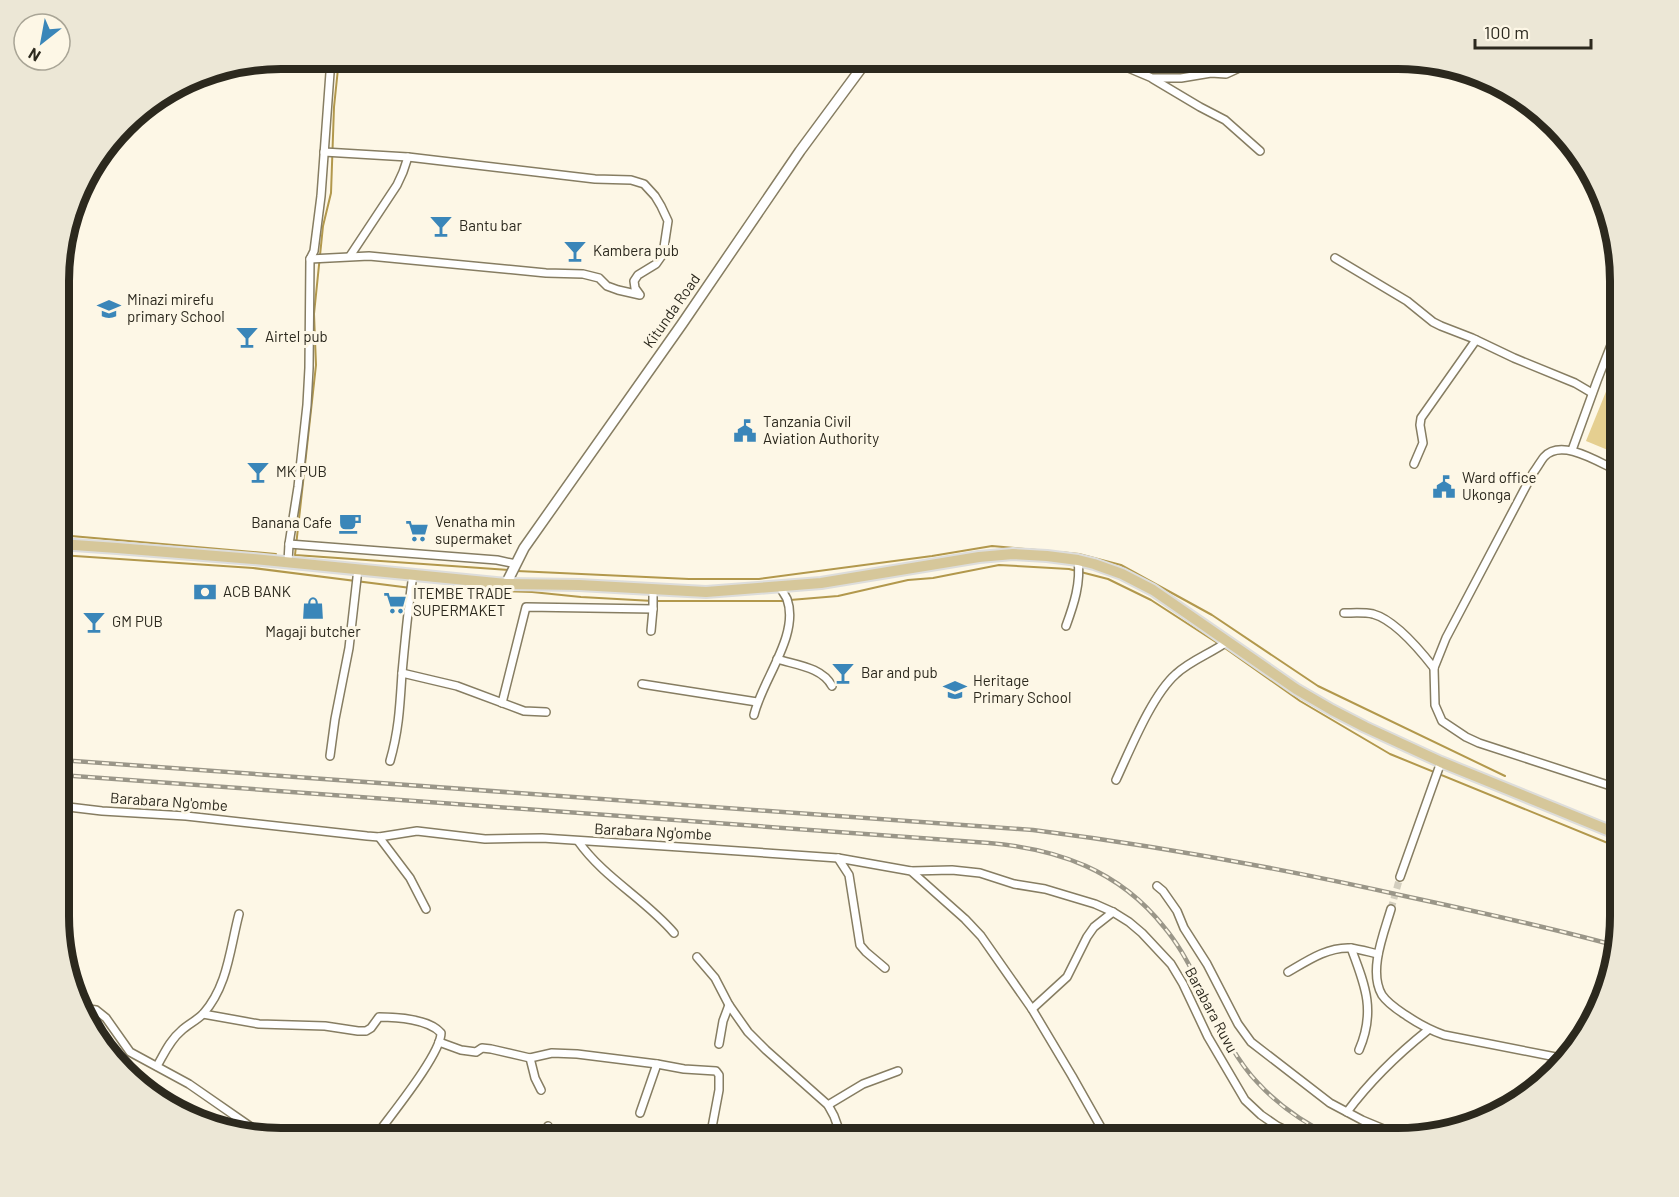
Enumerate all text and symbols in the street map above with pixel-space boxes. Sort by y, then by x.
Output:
north arrow [12,12,72,72]
scale bar [1475,12,1590,50]
text: 100 m [1484,21,1529,43]
text: N [25,44,43,66]
bar icon: Bantu bar [428,213,454,239]
place label: Bantu bar [459,216,522,234]
bar icon: Kambera pub [562,238,588,264]
place label: Kambera pub [593,241,679,259]
street label: Kitunda Road [639,270,703,351]
place label: Minazi mirefu primary School [127,290,225,325]
school or university icon: Minazi mirefu primary School [96,296,122,322]
bar icon: Airtel pub [234,324,260,350]
place label: Airtel pub [265,327,328,345]
place label: Tanzania Civil Aviation Authority [763,412,879,447]
public building icon: Tanzania Civil Aviation Authority [732,418,758,444]
bar icon: MK PUB [245,459,271,485]
place label: MK PUB [276,462,327,480]
place label: Ward office Ukonga [1462,468,1537,503]
public building icon: Ward office Ukonga [1431,474,1457,500]
cafe icon: Banana Cafe [337,510,363,536]
place label: Venatha min supermaket [435,512,515,547]
place label: Banana Cafe [251,513,332,531]
supermarket icon: Venatha min supermaket [404,518,430,544]
bank icon: ACB BANK [192,579,218,605]
place label: ACB BANK [223,582,291,600]
place label: ITEMBE TRADE SUPERMAKET [413,584,512,619]
supermarket icon: ITEMBE TRADE SUPERMAKET [382,590,408,616]
shop icon: Magaji butcher [300,595,326,621]
bar icon: GM PUB [81,609,107,635]
place label: GM PUB [112,612,163,630]
place label: Magaji butcher [265,622,361,640]
bar icon: Bar and pub [830,660,856,686]
place label: Bar and pub [861,663,938,681]
place label: Heritage Primary School [973,671,1071,706]
school or university icon: Heritage Primary School [942,677,968,703]
street label: Barabara Ng'ombe [110,788,228,814]
street label: Barabara Ng'ombe [594,819,712,843]
street label: Barabara Ruvu [1182,964,1242,1055]

